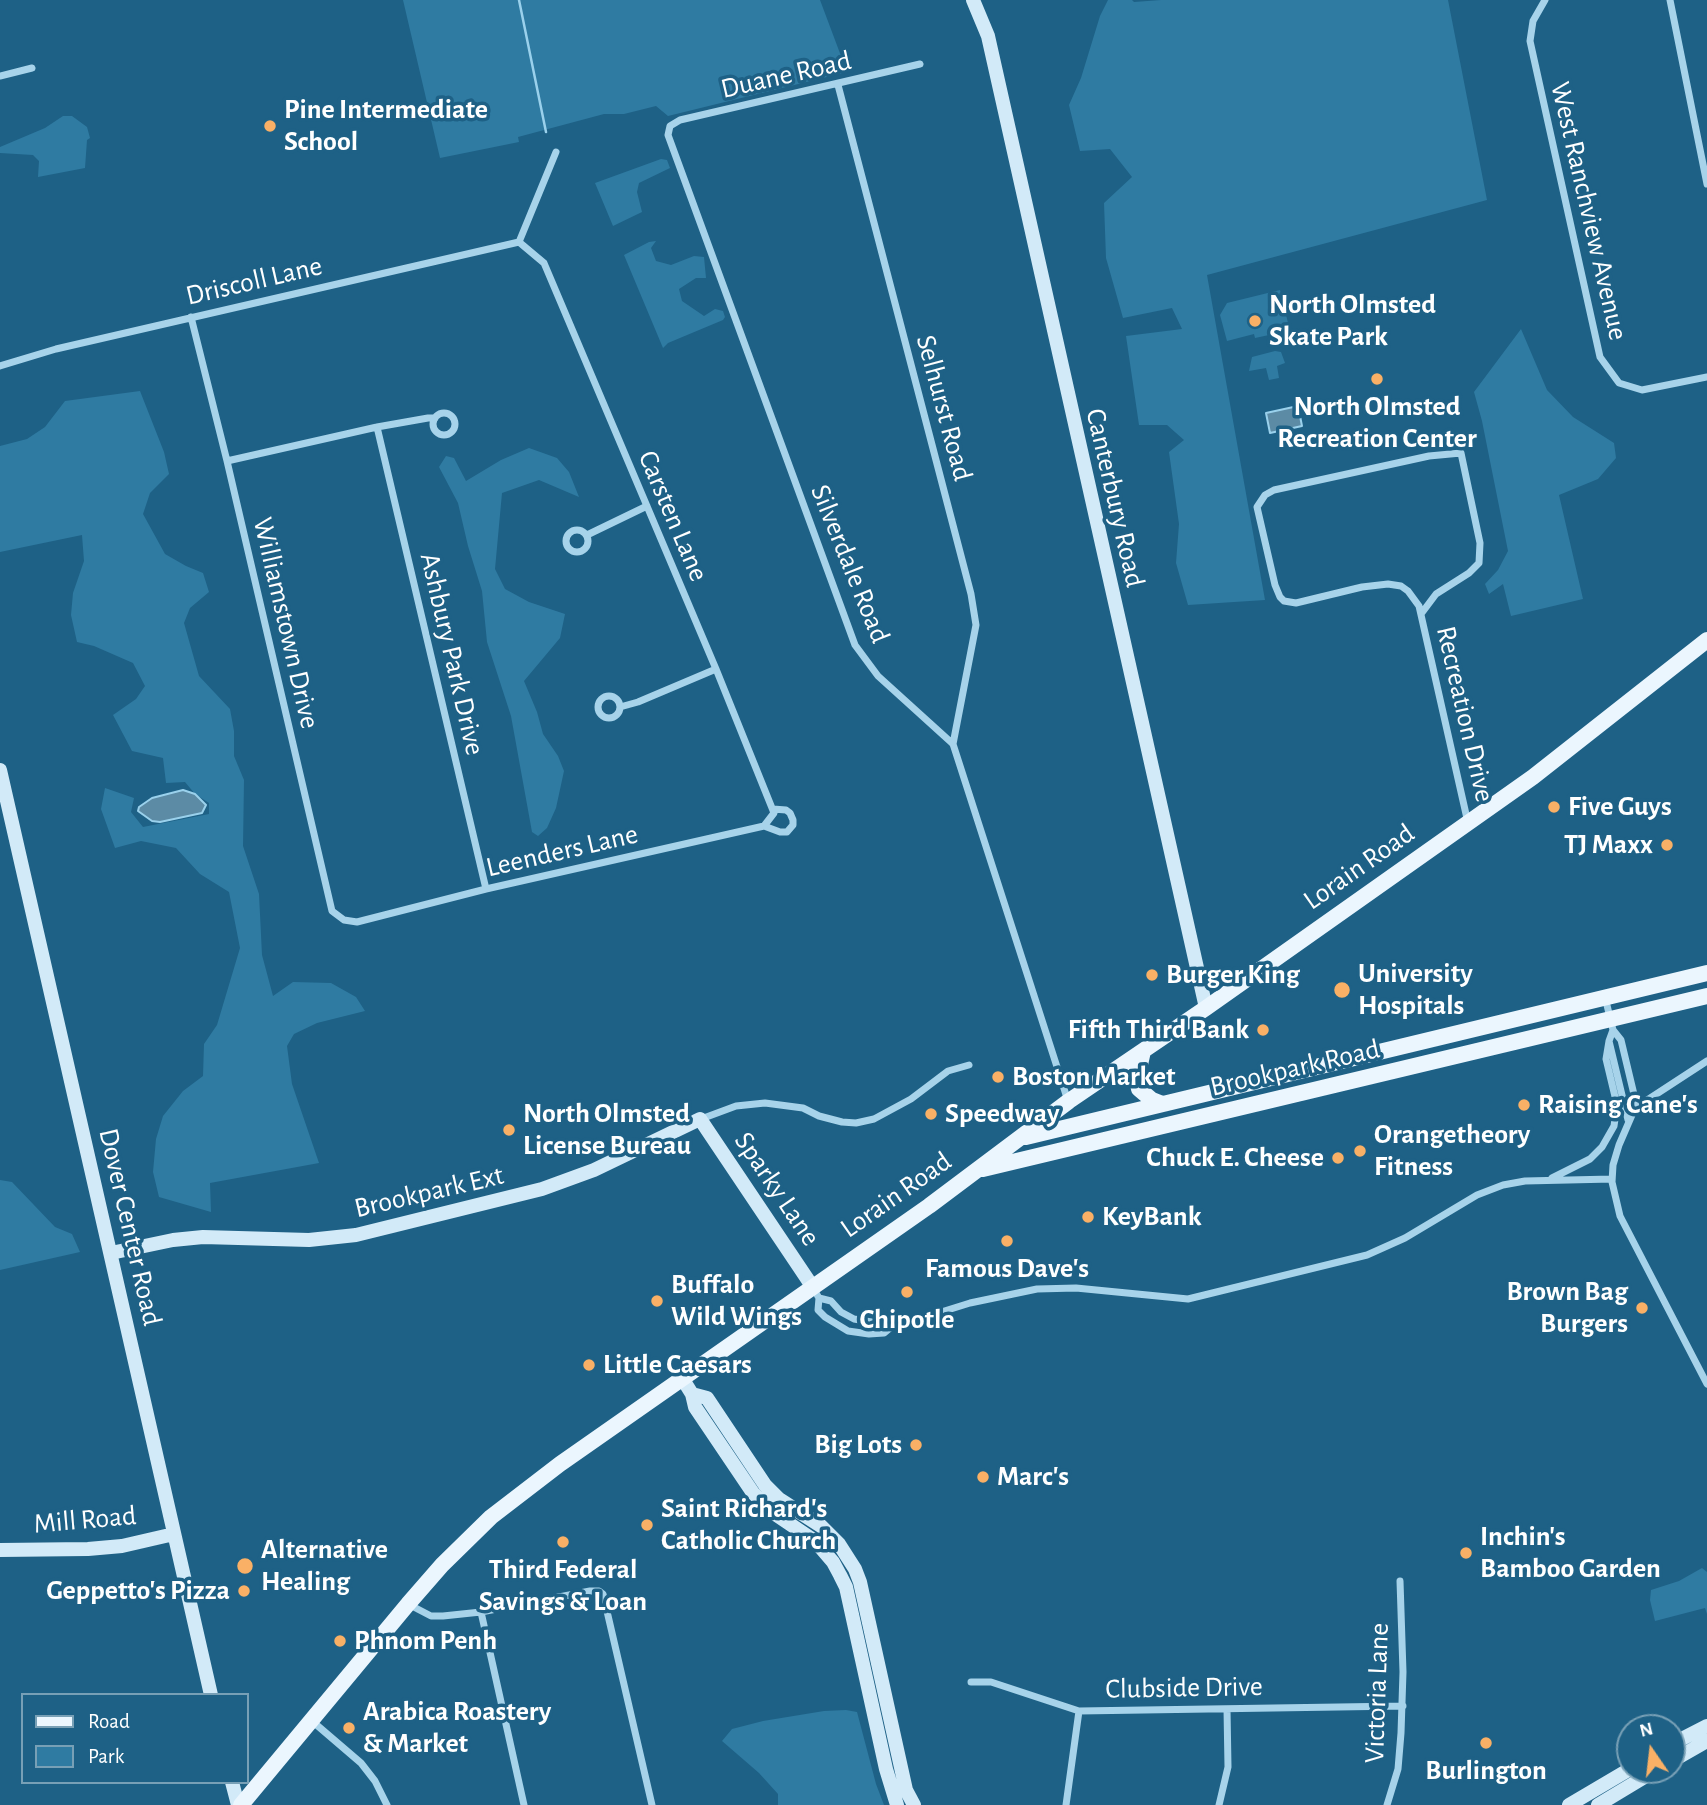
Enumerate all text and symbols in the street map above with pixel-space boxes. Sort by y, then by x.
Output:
street label: Duane Road [718,44,854,106]
street label: West Ranchview Avenue [1543,79,1635,343]
place label: Pine Intermediate School [284,93,488,159]
marker: Pine Intermediate School [262,118,278,134]
street label: Driscoll Lane [183,249,325,313]
place label: North Olmsted Skate Park [1269,288,1436,354]
marker: North Olmsted Skate Park [1247,313,1263,329]
street label: Selhurst Road [908,331,980,485]
marker: North Olmsted Recreation Center [1369,371,1385,387]
place label: North Olmsted Recreation Center [1277,390,1477,456]
street label: Canterbury Road [1078,405,1152,591]
street label: Carsten Lane [630,446,716,586]
street label: Silverdale Road [803,480,897,648]
street label: Williamstown Drive [245,514,327,732]
street label: Ashbury Park Drive [412,550,492,758]
street label: Recreation Drive [1428,623,1502,805]
place label: Five Guys [1568,790,1672,824]
marker: Five Guys [1546,799,1562,815]
street label: Leenders Lane [483,817,641,885]
street label: Lorain Road [1297,817,1421,917]
place label: TJ Maxx [1564,828,1653,862]
marker: TJ Maxx [1659,837,1675,853]
place label: University Hospitals [1358,957,1473,1023]
place label: Burger King [1166,958,1300,992]
marker: Burger King [1144,967,1160,983]
marker: University Hospitals [1332,980,1352,1000]
place label: Fifth Third Bank [1068,1013,1249,1047]
marker: Fifth Third Bank [1255,1022,1271,1038]
street label: Brookpark Road [1207,1032,1383,1104]
place label: Boston Market [1012,1060,1176,1094]
marker: Boston Market [990,1069,1006,1085]
place label: Raising Cane's [1538,1088,1698,1122]
place label: North Olmsted License Bureau [523,1097,691,1163]
place label: Speedway [945,1097,1060,1131]
marker: Raising Cane's [1516,1097,1532,1113]
marker: Speedway [923,1106,939,1122]
place label: Orangetheory Fitness [1374,1118,1530,1184]
marker: North Olmsted License Bureau [501,1122,517,1138]
street label: Dover Center Road [91,1125,169,1329]
street label: Sparky Lane [727,1126,827,1252]
place label: Chuck E. Cheese [1146,1141,1324,1175]
marker: Orangetheory Fitness [1352,1143,1368,1159]
street label: Lorain Road [834,1145,958,1245]
marker: Chuck E. Cheese [1330,1150,1346,1166]
street label: Brookpark Ext [351,1159,507,1225]
place label: KeyBank [1102,1200,1202,1234]
marker: KeyBank [1080,1209,1096,1225]
marker: Famous Dave's [999,1233,1015,1249]
place label: Famous Dave's [925,1252,1089,1286]
place label: Buffalo Wild Wings [671,1268,802,1334]
place label: Brown Bag Burgers [1506,1275,1628,1341]
marker: Chipotle [899,1284,915,1300]
marker: Buffalo Wild Wings [649,1293,665,1309]
marker: Brown Bag Burgers [1634,1300,1650,1316]
place label: Chipotle [859,1303,955,1337]
place label: Little Caesars [603,1348,752,1382]
marker: Little Caesars [581,1357,597,1373]
place label: Big Lots [814,1428,902,1462]
marker: Big Lots [908,1437,924,1453]
place label: Marc's [997,1460,1069,1494]
marker: Marc's [975,1469,991,1485]
place label: Saint Richard's Catholic Church [661,1492,836,1558]
street label: Mill Road [32,1499,138,1541]
marker: Saint Richard's Catholic Church [639,1517,655,1533]
place label: Inchin's Bamboo Garden [1480,1520,1661,1586]
place label: Alternative Healing [261,1533,388,1599]
marker: Third Federal Savings & Loan [555,1534,571,1550]
marker: Inchin's Bamboo Garden [1458,1545,1474,1561]
place label: Third Federal Savings & Loan [479,1553,647,1619]
marker: Alternative Healing [235,1556,255,1576]
place label: Geppetto's Pizza [46,1574,230,1608]
marker: Geppetto's Pizza [236,1583,252,1599]
street label: Victoria Lane [1358,1622,1396,1764]
place label: Phnom Penh [354,1624,497,1658]
marker: Phnom Penh [332,1633,348,1649]
street label: Clubside Drive [1105,1670,1263,1706]
legend [21,1693,248,1784]
place label: Arabica Roastery & Market [363,1695,551,1761]
text: Road [88,1711,130,1732]
north arrow [1616,1714,1686,1784]
text: N [1638,1719,1655,1741]
marker: Arabica Roastery & Market [341,1720,357,1736]
marker: Burlington [1478,1735,1494,1751]
text: Park [88,1746,124,1767]
place label: Burlington [1425,1754,1547,1788]

